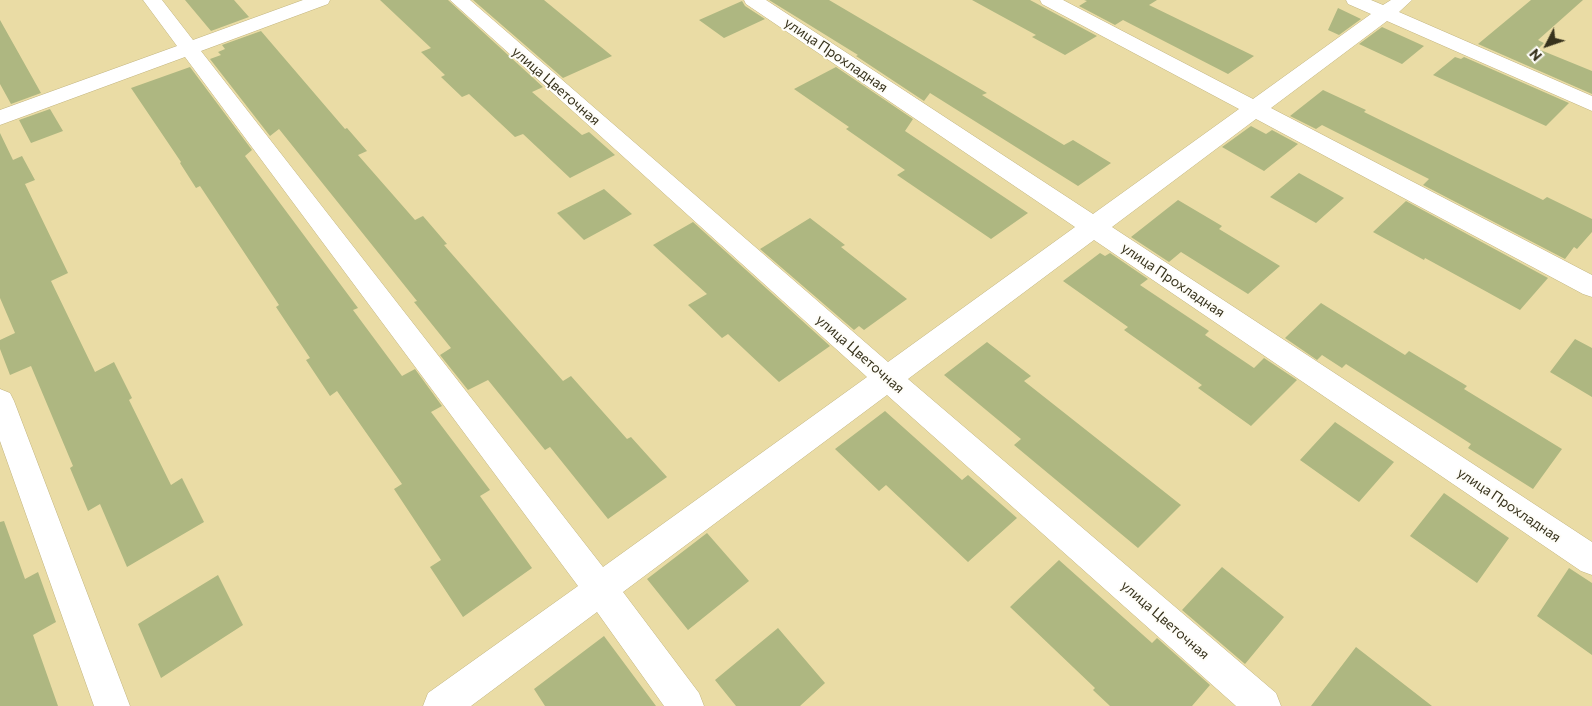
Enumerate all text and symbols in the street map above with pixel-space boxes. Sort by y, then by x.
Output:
street label: улица Прохладная [781,14,891,96]
north arrow [1522,20,1572,70]
street label: улица Цветочная [508,43,604,129]
text: N [1525,46,1545,65]
street label: улица Прохладная [1118,239,1228,321]
street label: улица Цветочная [812,311,908,397]
street label: улица Прохладная [1454,464,1564,546]
street label: улица Цветочная [1117,577,1213,663]

